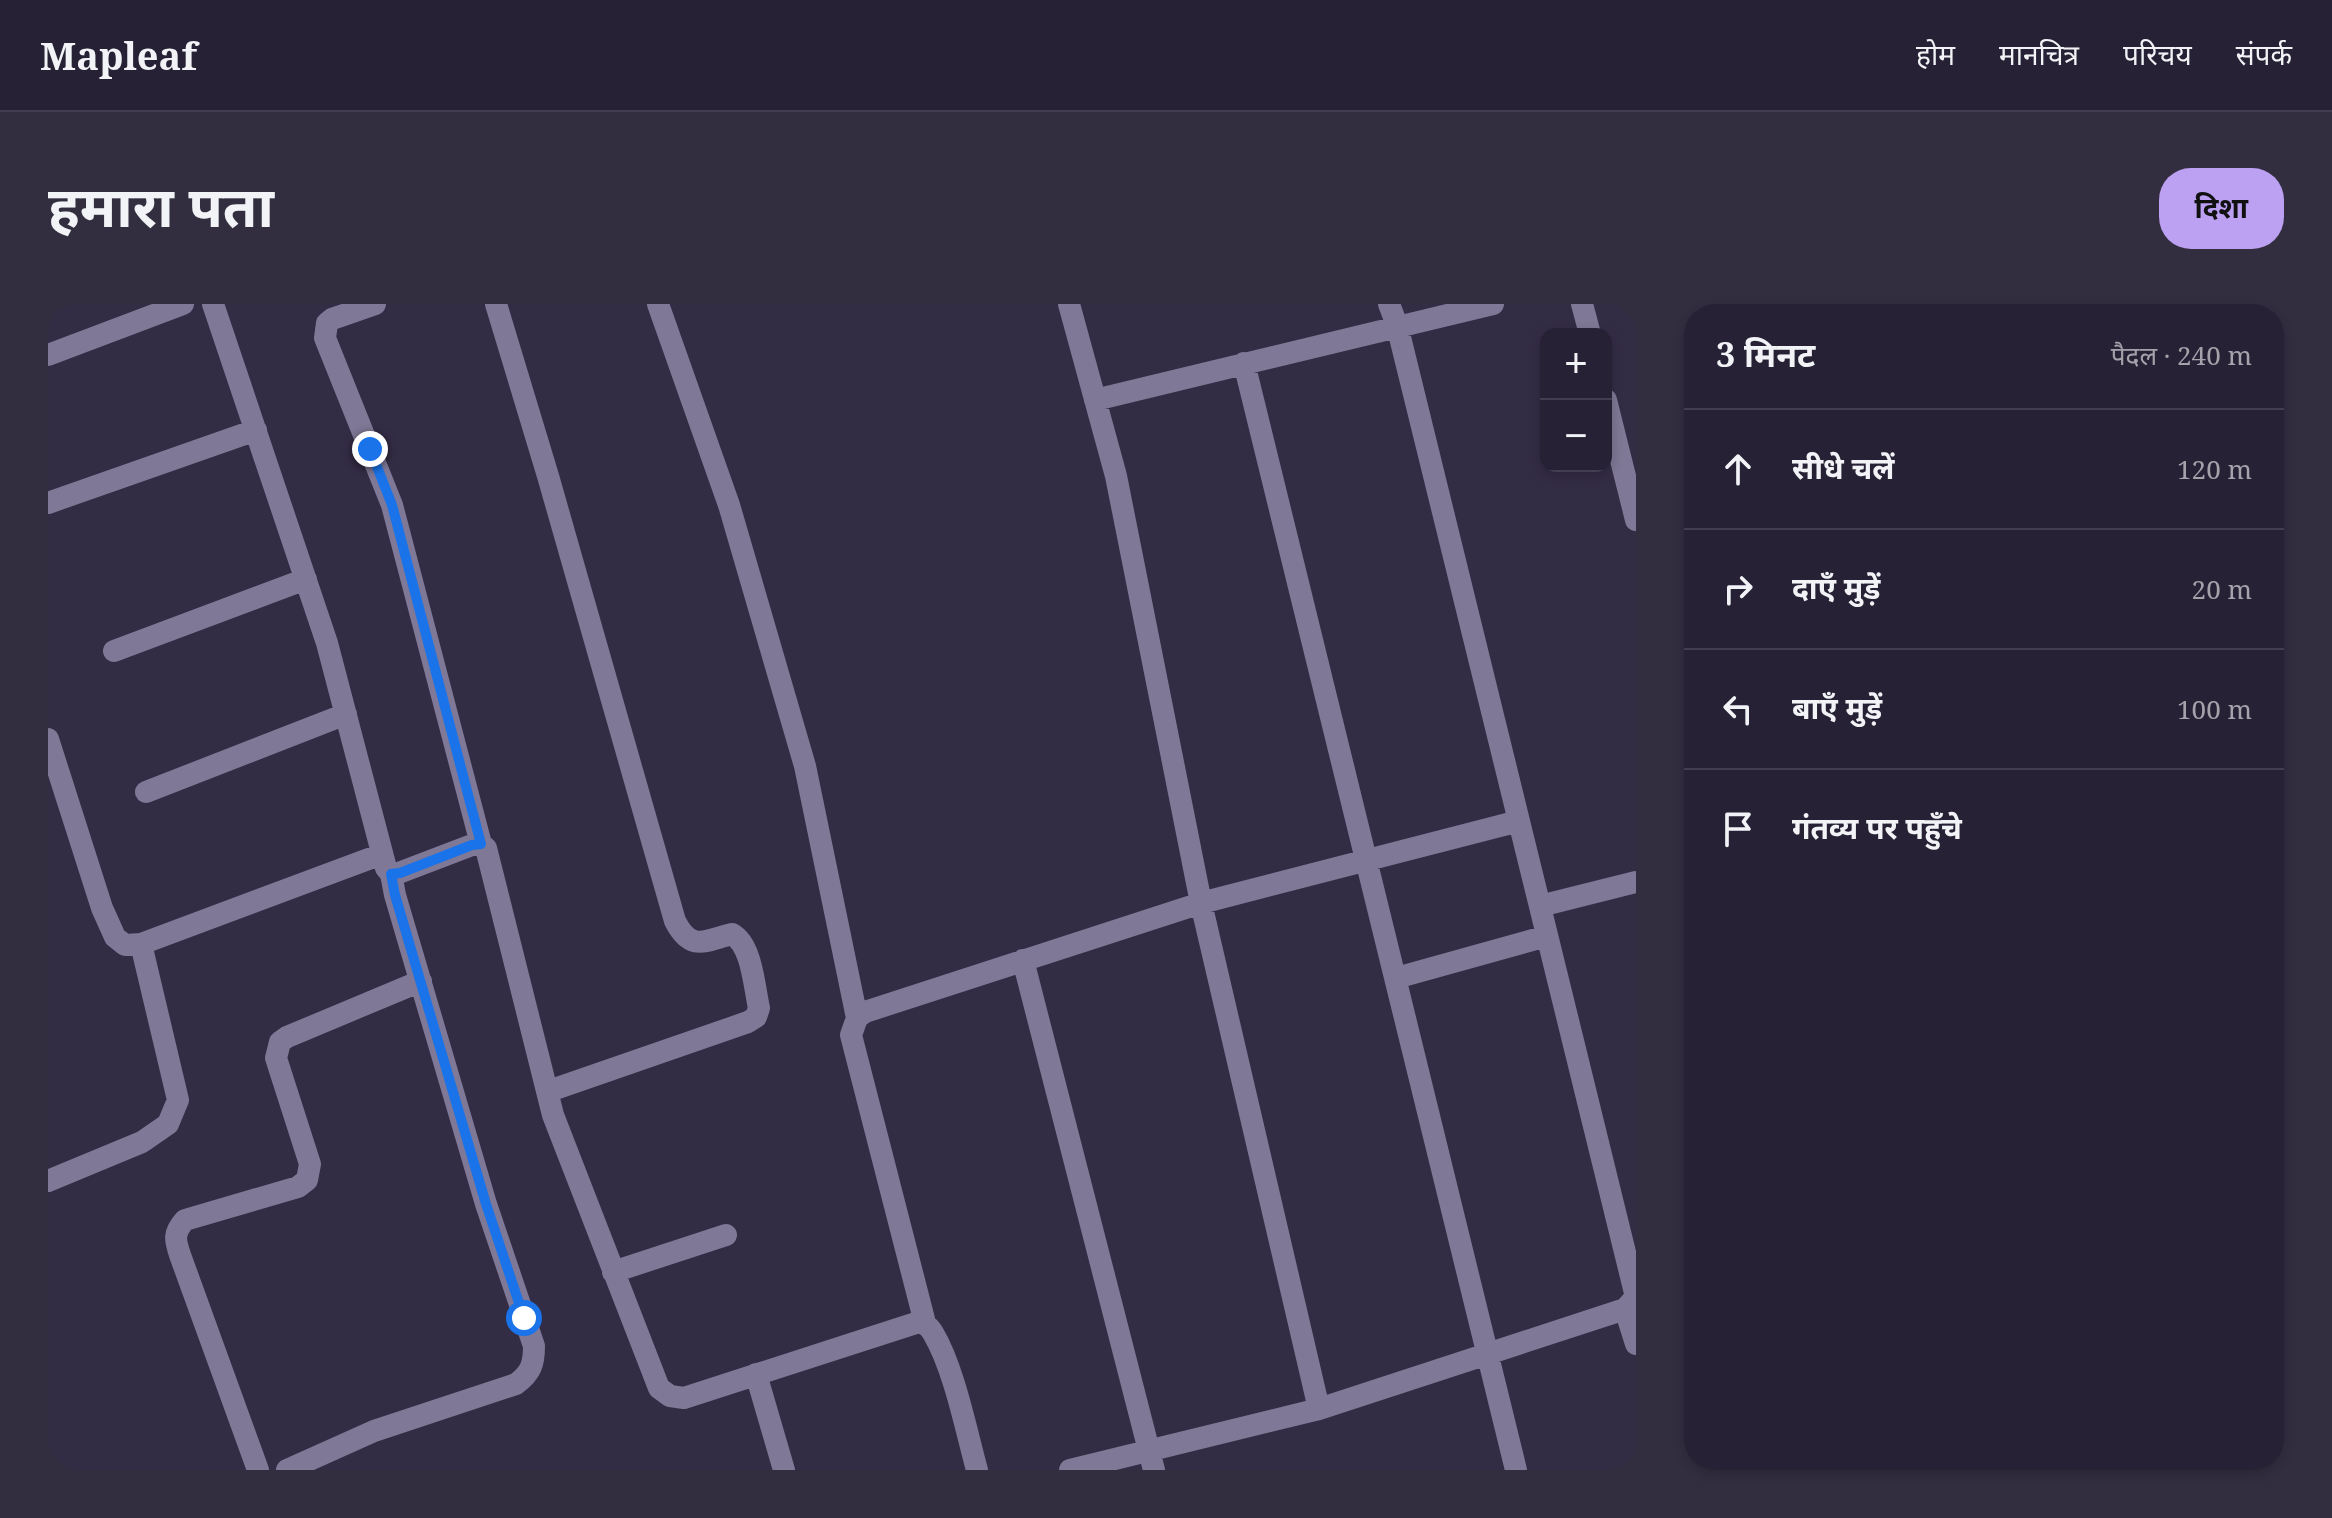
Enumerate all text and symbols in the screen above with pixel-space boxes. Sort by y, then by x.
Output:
text: Mapleaf [40,29,197,81]
text: होम [1916,35,1955,73]
text: मानचित्र [1999,35,2079,73]
text: परिचय [2123,35,2192,73]
text: संपर्क [2236,35,2292,73]
text: हमारा पता [48,167,274,243]
button: दिशा [2159,168,2284,249]
map controls [1540,328,1612,472]
button: + [1540,328,1612,400]
text: 3 मिनट [1716,331,1815,377]
text: पैदल · 240 m [2111,337,2252,373]
button: − [1540,400,1612,472]
route end [352,431,388,467]
icon: ahead [1716,447,1760,491]
text: सीधे चलें [1792,447,1894,488]
text: 120 m [2177,451,2252,487]
icon: right [1716,567,1760,611]
text: दाएँ मुड़ें [1792,567,1880,608]
text: 20 m [2192,571,2252,607]
icon: left [1716,687,1760,731]
text: बाएँ मुड़ें [1792,687,1882,728]
text: 100 m [2177,691,2252,727]
icon: arrive [1716,807,1760,851]
text: गंतव्य पर पहुँचे [1792,807,1962,848]
route start [506,1300,542,1336]

